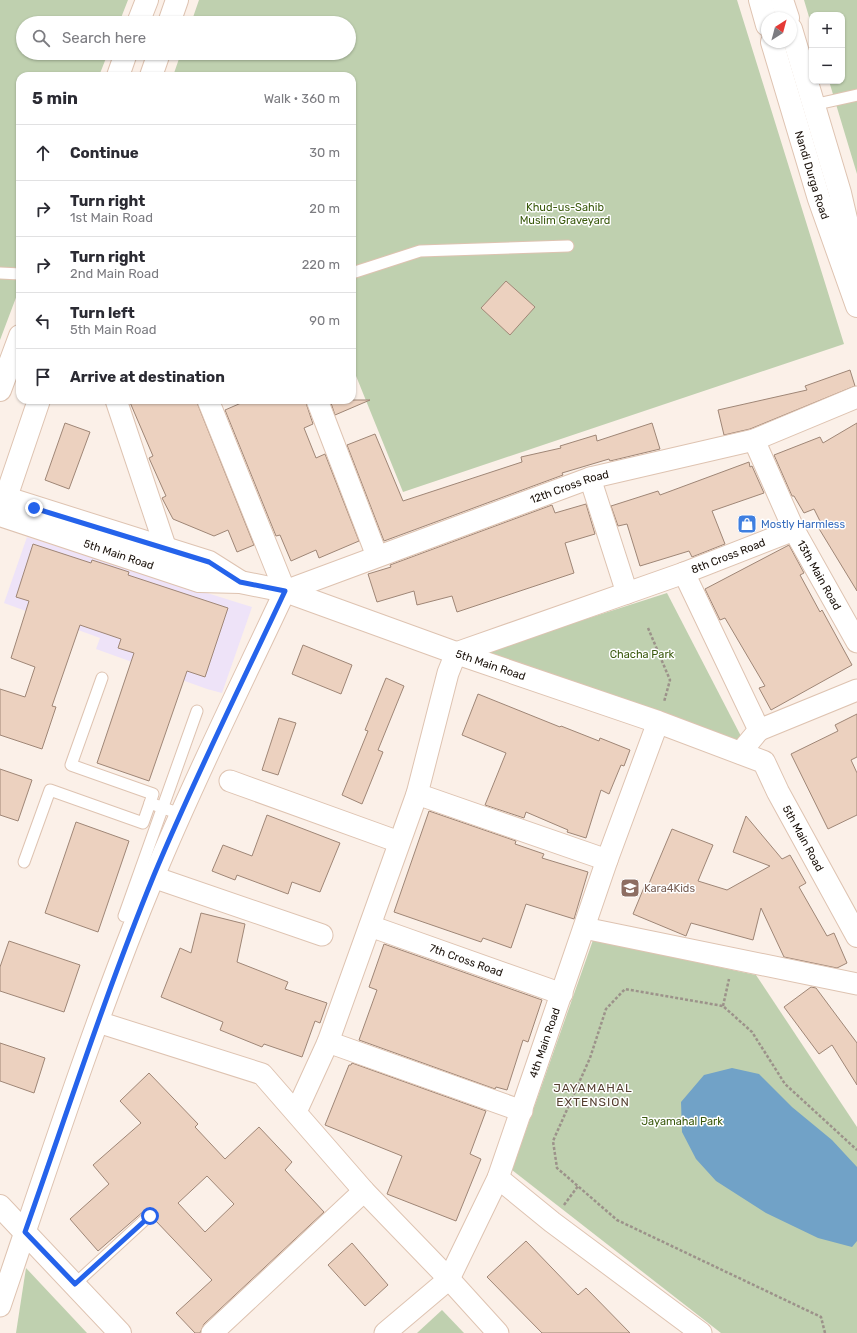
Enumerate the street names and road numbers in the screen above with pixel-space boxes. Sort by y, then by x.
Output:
street label: Nandi Durga Road [792,129,832,221]
street label: 12th Cross Road [528,467,610,506]
street label: 8th Cross Road [689,535,767,576]
street label: 5th Main Road [82,537,155,572]
street label: 13th Main Road [794,538,844,612]
street label: 5th Main Road [454,647,527,683]
street label: 5th Main Road [780,803,827,873]
street label: 7th Cross Road [428,941,505,979]
street label: 4th Main Road [526,1006,562,1080]

